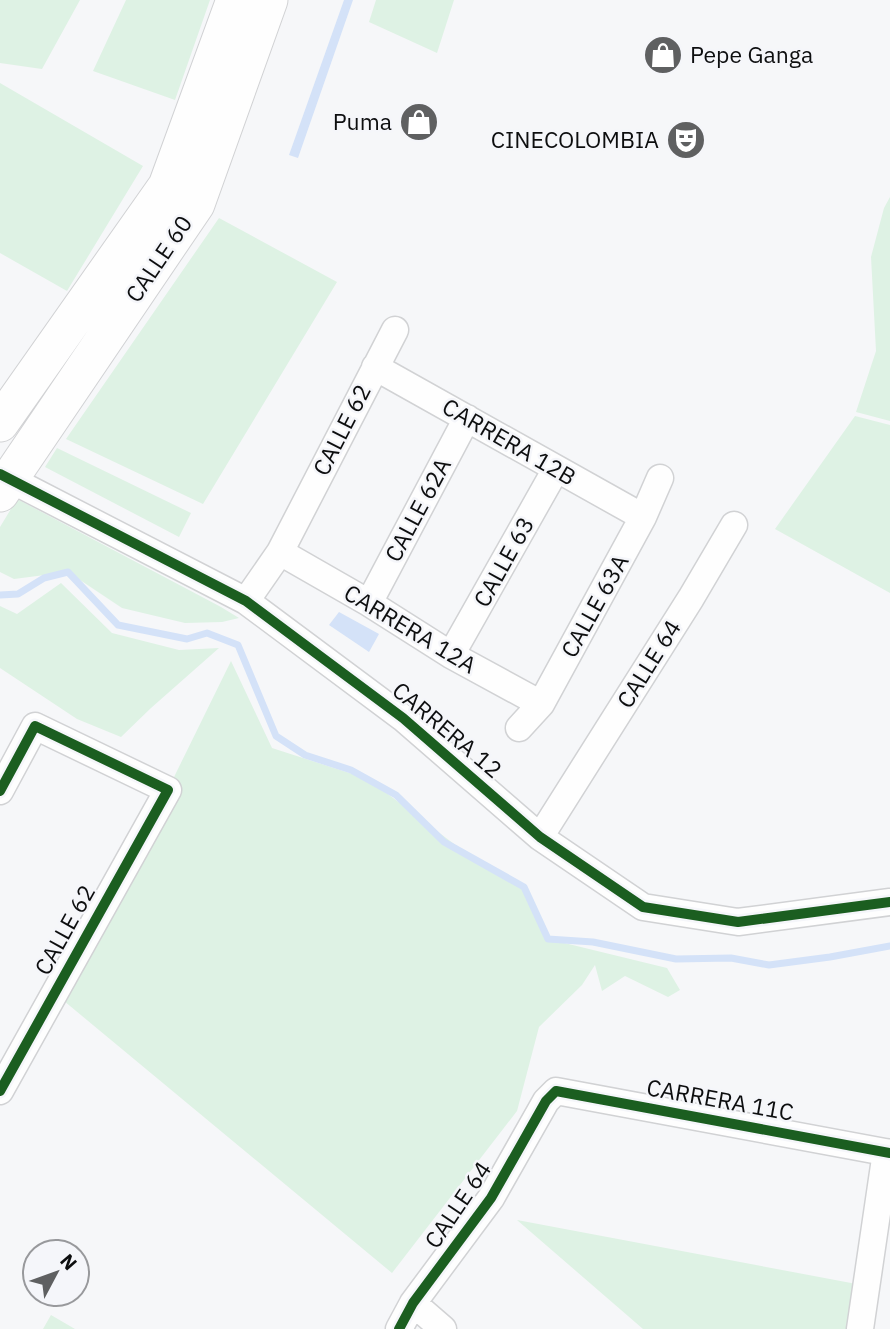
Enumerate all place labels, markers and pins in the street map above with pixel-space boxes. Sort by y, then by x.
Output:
shop icon: Pepe Ganga [642,34,684,76]
place label: Pepe Ganga [690,39,813,69]
shop icon: Puma [398,101,440,143]
place label: Puma [333,106,392,136]
theatre icon: CINECOLOMBIA [665,119,707,161]
place label: CINECOLOMBIA [491,124,659,154]

